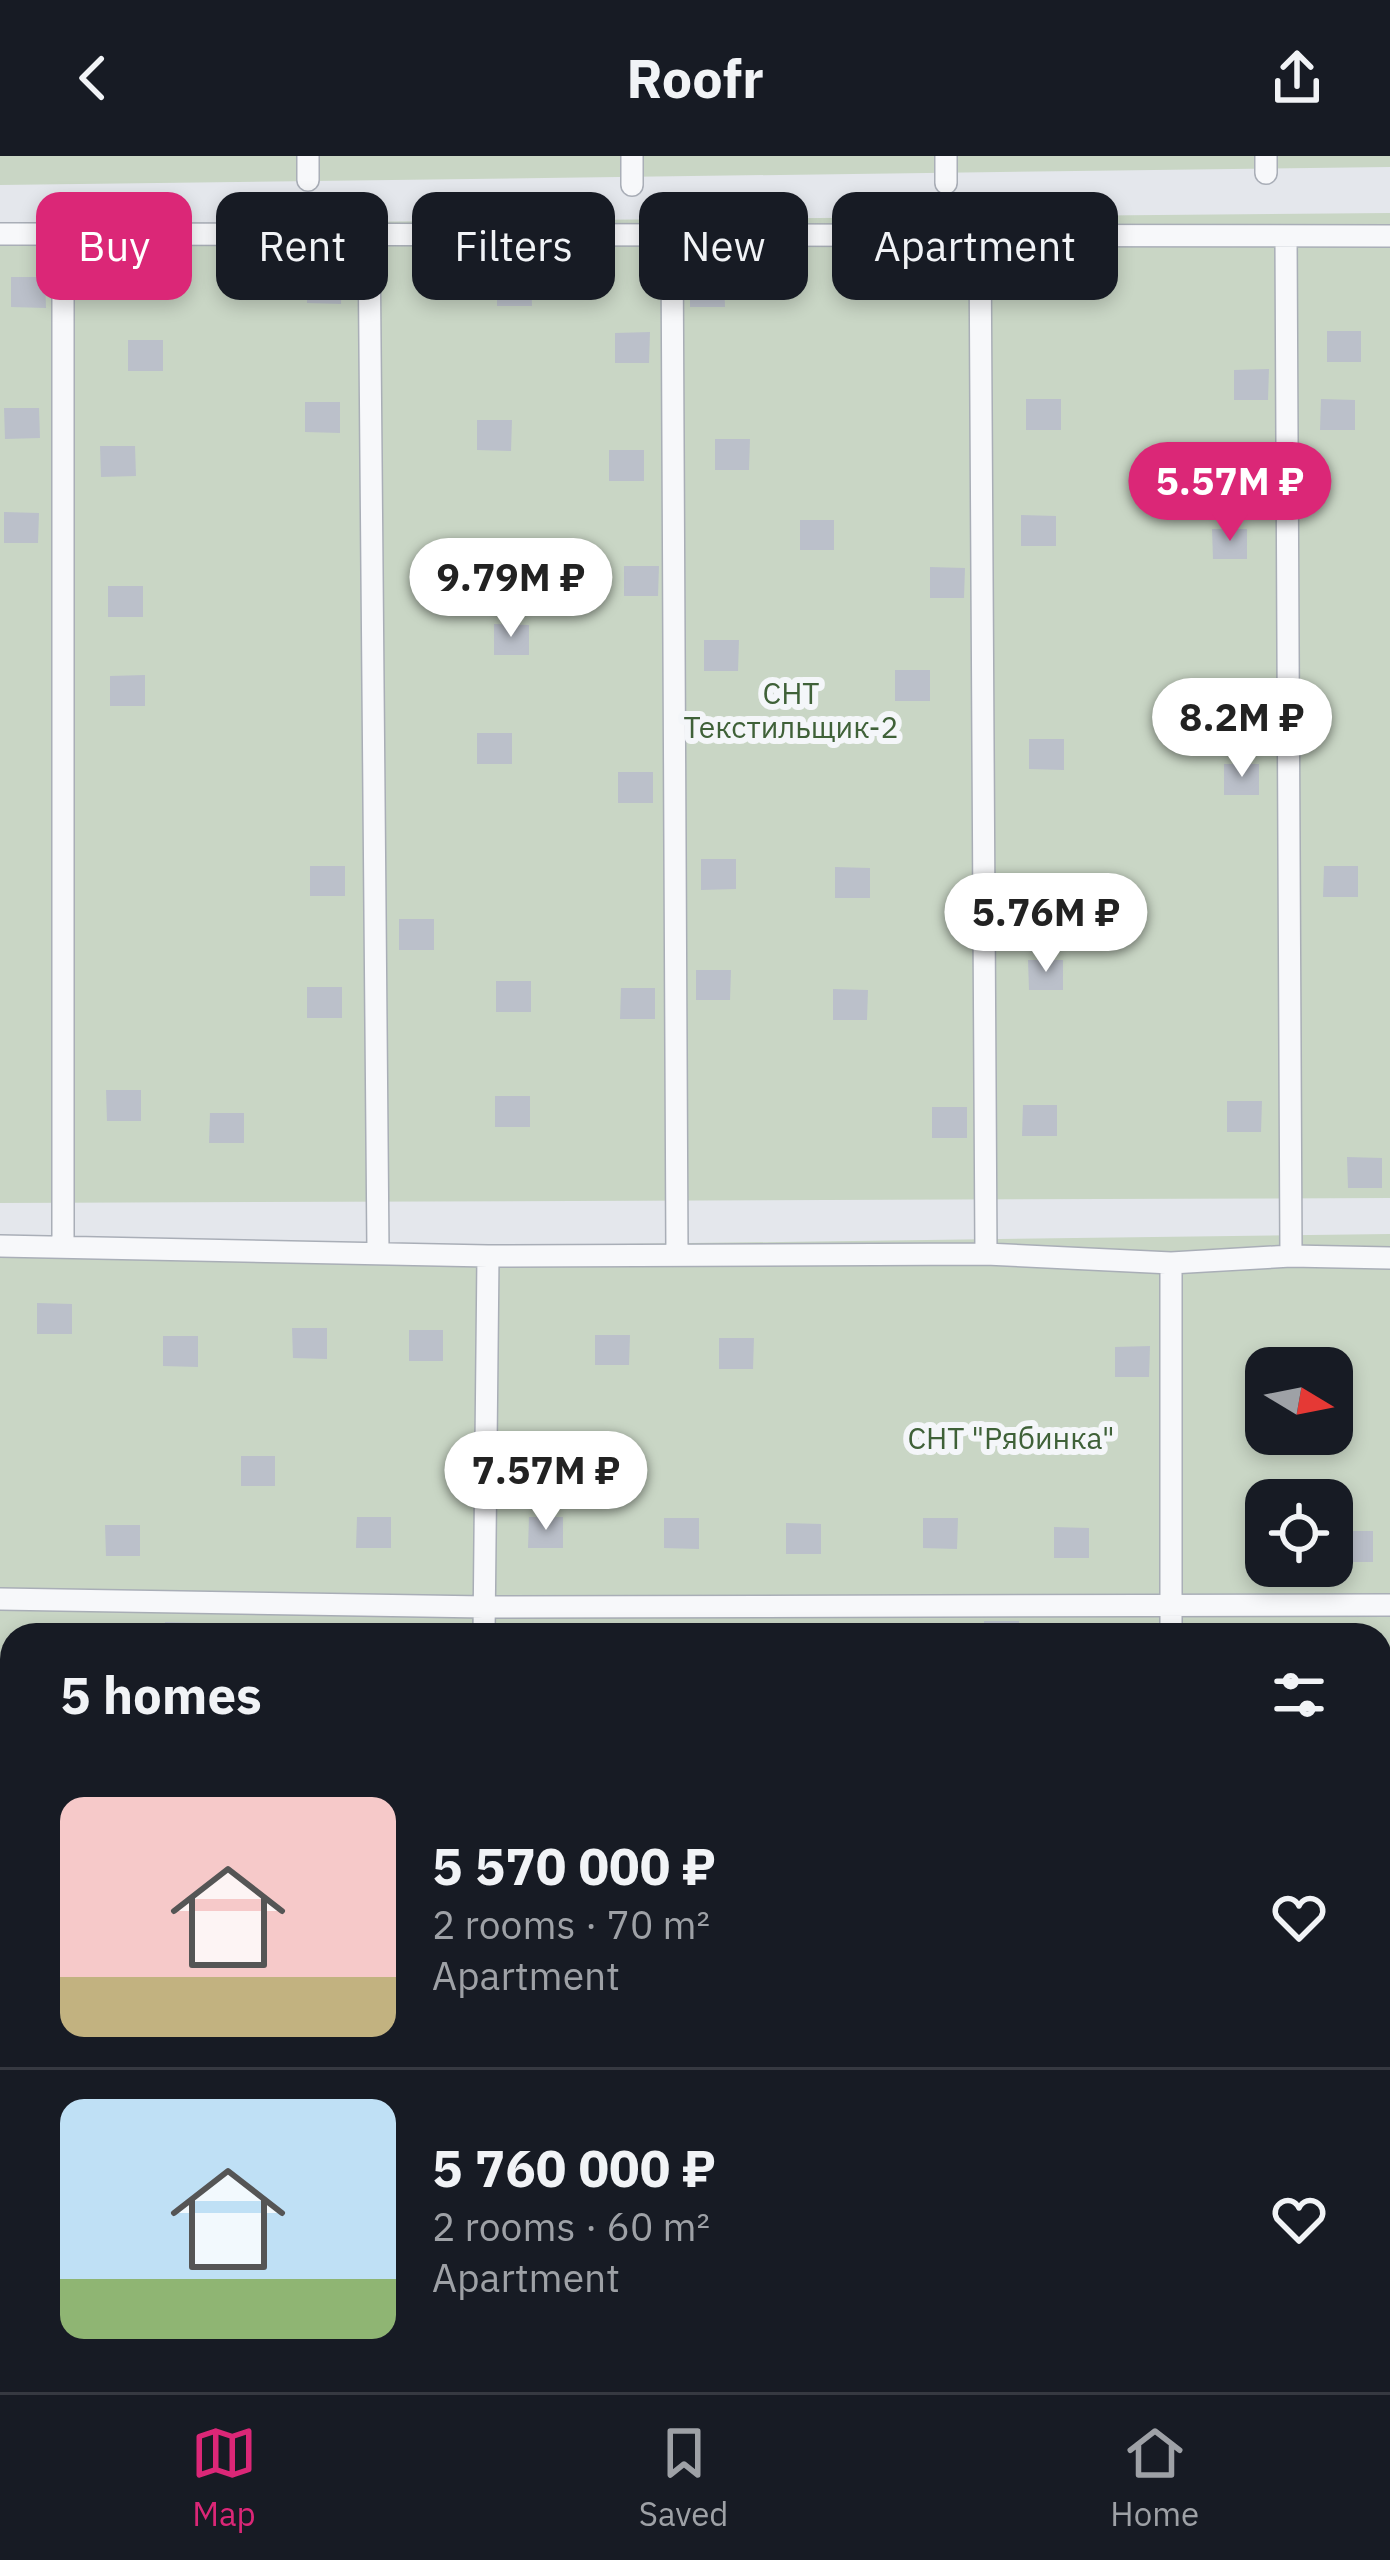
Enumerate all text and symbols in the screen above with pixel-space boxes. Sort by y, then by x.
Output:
text: Roofr [626,43,764,113]
icon: back [60,45,126,111]
icon: share [1264,45,1330,111]
chip: Buy [36,192,192,300]
chip: Rent [216,192,388,300]
chip: Filters [412,192,615,300]
chip: New [639,192,808,300]
chip: Apartment [832,192,1118,300]
pin: 5.57M ₽ [1119,442,1341,544]
text: 5.57M ₽ [1155,455,1305,506]
pin: 9.79M ₽ [400,538,622,640]
text: 9.79M ₽ [436,551,586,602]
park label: СНТ Текстильщик-2 [684,673,898,746]
pin: 8.2M ₽ [1144,678,1340,780]
text: 8.2M ₽ [1179,691,1305,742]
pin: 5.76M ₽ [935,873,1157,975]
text: 5.76M ₽ [971,886,1121,937]
north arrow [1245,1347,1353,1455]
map controls [1245,1347,1353,1587]
park label: СНТ "Рябинка" [907,1418,1115,1457]
pin: 7.57M ₽ [435,1431,657,1533]
text: 7.57M ₽ [471,1444,621,1495]
button: locate [1245,1479,1353,1587]
text: 5 homes [60,1662,262,1728]
icon: filters [1266,1662,1332,1728]
text: 5 570 000 ₽ [432,1833,716,1899]
icon: home [156,1845,300,1989]
icon: heart [1266,1884,1332,1950]
text: 2 rooms · 70 m² [432,1899,710,1950]
text: Apartment [432,1950,620,2001]
text: 5 760 000 ₽ [432,2135,716,2201]
icon: home [156,2147,300,2291]
icon: heart [1266,2186,1332,2252]
text: 2 rooms · 60 m² [432,2201,710,2252]
text: Apartment [432,2252,620,2303]
tab: Map [191,2420,257,2535]
tab: Saved [639,2420,729,2535]
tab: Home [1110,2420,1199,2535]

